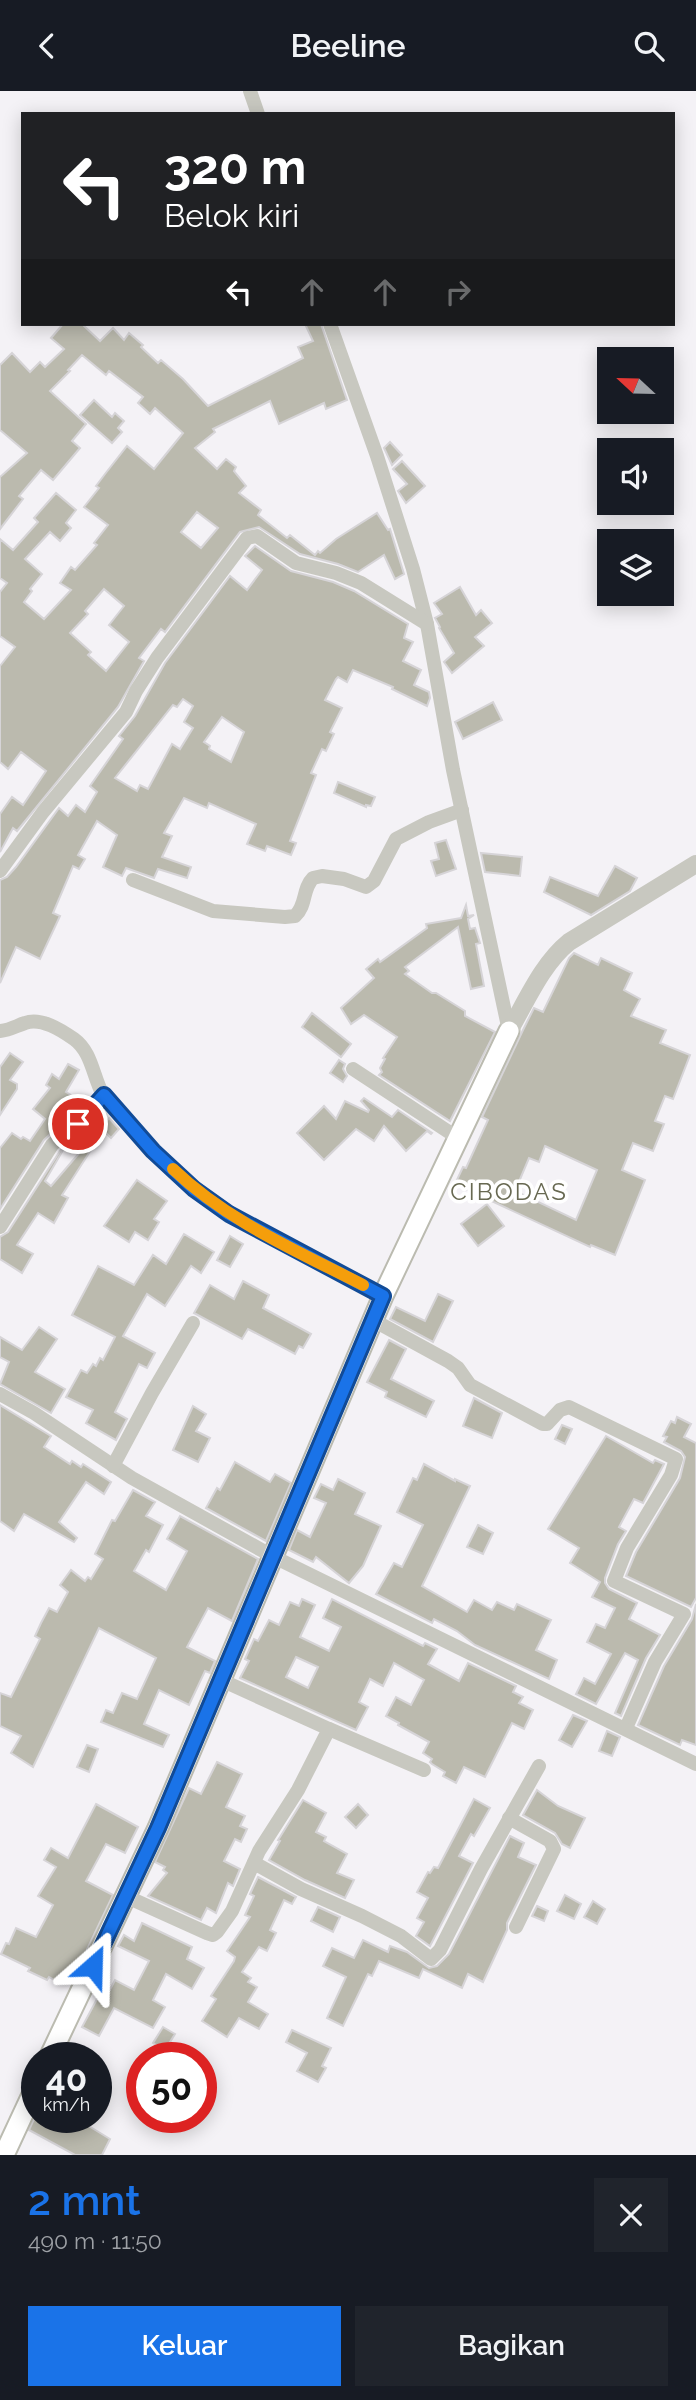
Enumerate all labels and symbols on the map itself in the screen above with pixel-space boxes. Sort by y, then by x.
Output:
north arrow [597,347,674,423]
pin [48,1094,108,1154]
district label: CIBODAS [450,1177,568,1206]
position arrow [56,1929,130,2003]
speed limit sign: 50 [126,2042,217,2133]

